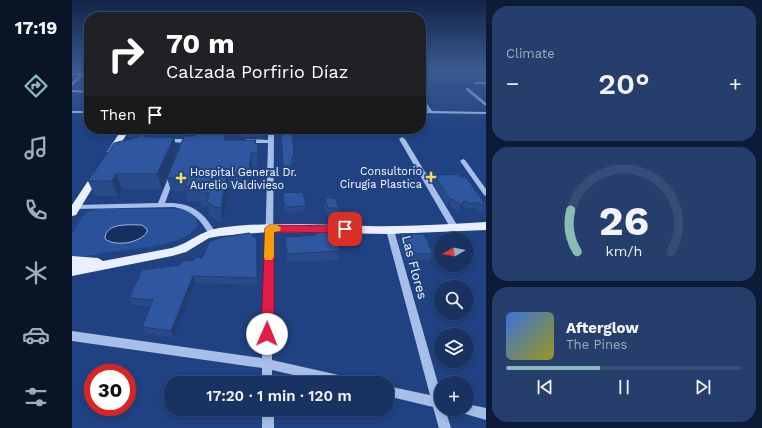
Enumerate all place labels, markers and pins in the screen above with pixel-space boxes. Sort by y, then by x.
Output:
place label: Consultorio Cirugia Plastica [340,165,422,191]
place label: Hospital General Dr. Aurelio Valdivieso [190,166,297,192]
marker: Consultorio Cirugia Plastica [425,171,437,183]
marker: Hospital General Dr. Aurelio Valdivieso [175,172,187,184]
pin [328,212,362,246]

